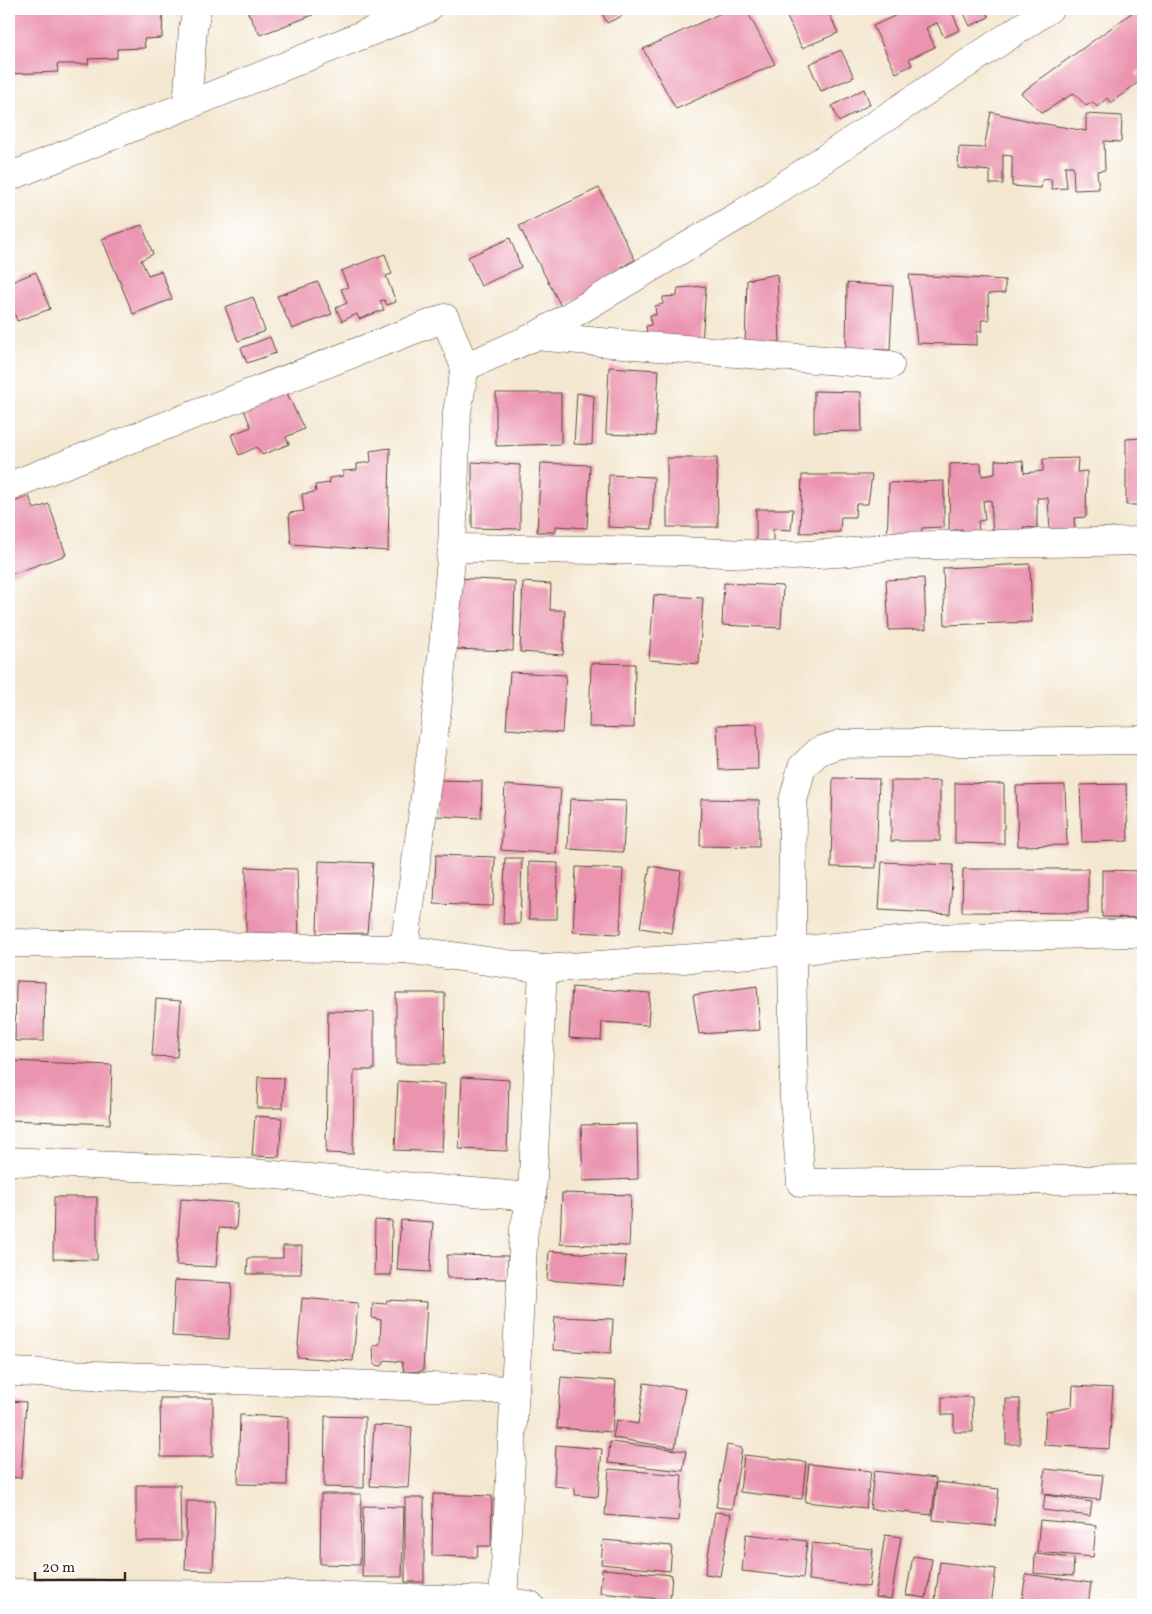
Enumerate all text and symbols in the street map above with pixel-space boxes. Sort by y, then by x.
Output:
scale bar [35,1549,125,1581]
text: 20 m [42,1558,75,1579]

